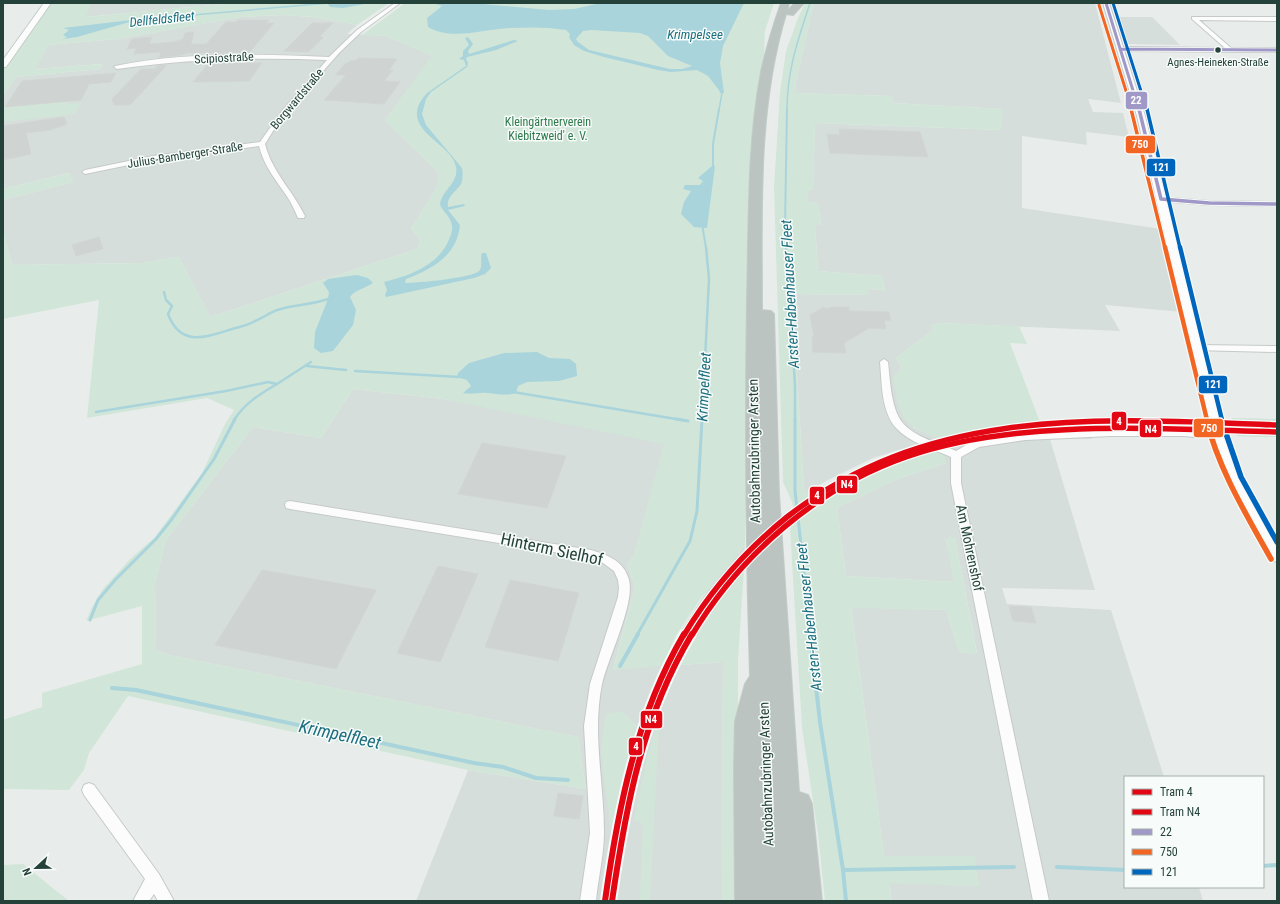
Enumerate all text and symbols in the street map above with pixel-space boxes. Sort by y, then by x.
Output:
water label: Dellfeldsfleet [129,8,196,30]
water label: Krimpelsee [667,27,723,42]
marker: Agnes-Heineken-Straße [1213,45,1223,55]
street label: Scipiostraße [194,49,254,67]
place label: Agnes-Heineken-Straße [1167,56,1269,69]
street label: Borgwardstraße [267,65,327,132]
line badge: 22 [1125,91,1148,110]
text: 22 [1130,94,1142,107]
park label: Kleingärtnerverein Kiebitzweid' e. V. [505,115,591,143]
line badge: 750 [1125,135,1156,154]
text: 750 [1132,138,1149,151]
street label: Julius-Bamberger-Straße [126,139,244,171]
line badge: 121 [1146,158,1176,177]
text: 121 [1153,161,1169,174]
water label: Arsten-Habenhauser Fleet [777,218,803,370]
water label: Krimpelfleet [693,351,715,422]
line badge: 121 [1198,375,1228,394]
text: 121 [1205,378,1221,391]
street label: Autobahnzubringer Arsten [745,379,763,523]
line badge: 4 [1111,411,1127,431]
text: 4 [1116,415,1122,428]
line badge: 750 [1193,418,1224,438]
line badge: N4 [1139,419,1162,438]
text: 750 [1201,422,1218,435]
text: N4 [1145,423,1158,436]
line badge: N4 [836,475,858,494]
text: N4 [841,478,854,491]
line badge: 4 [809,486,825,505]
text: 4 [814,489,820,502]
street label: Am Mohrenshof [953,503,987,593]
street label: Hinterm Sielhof [499,528,606,570]
water label: Arsten-Habenhauser Fleet [792,541,826,693]
street label: Autobahnzubringer Arsten [755,702,777,846]
line badge: N4 [640,710,663,729]
text: N4 [645,713,658,726]
water label: Krimpelfleet [297,715,384,753]
line badge: 4 [628,737,643,756]
text: 4 [633,740,639,753]
legend [1124,776,1264,888]
text: Tram 4 [1160,785,1193,799]
text: Tram N4 [1160,805,1200,819]
text: 22 [1160,825,1172,839]
text: 750 [1160,845,1178,859]
north arrow [16,848,56,888]
text: 121 [1160,865,1178,879]
text: N [20,866,34,877]

